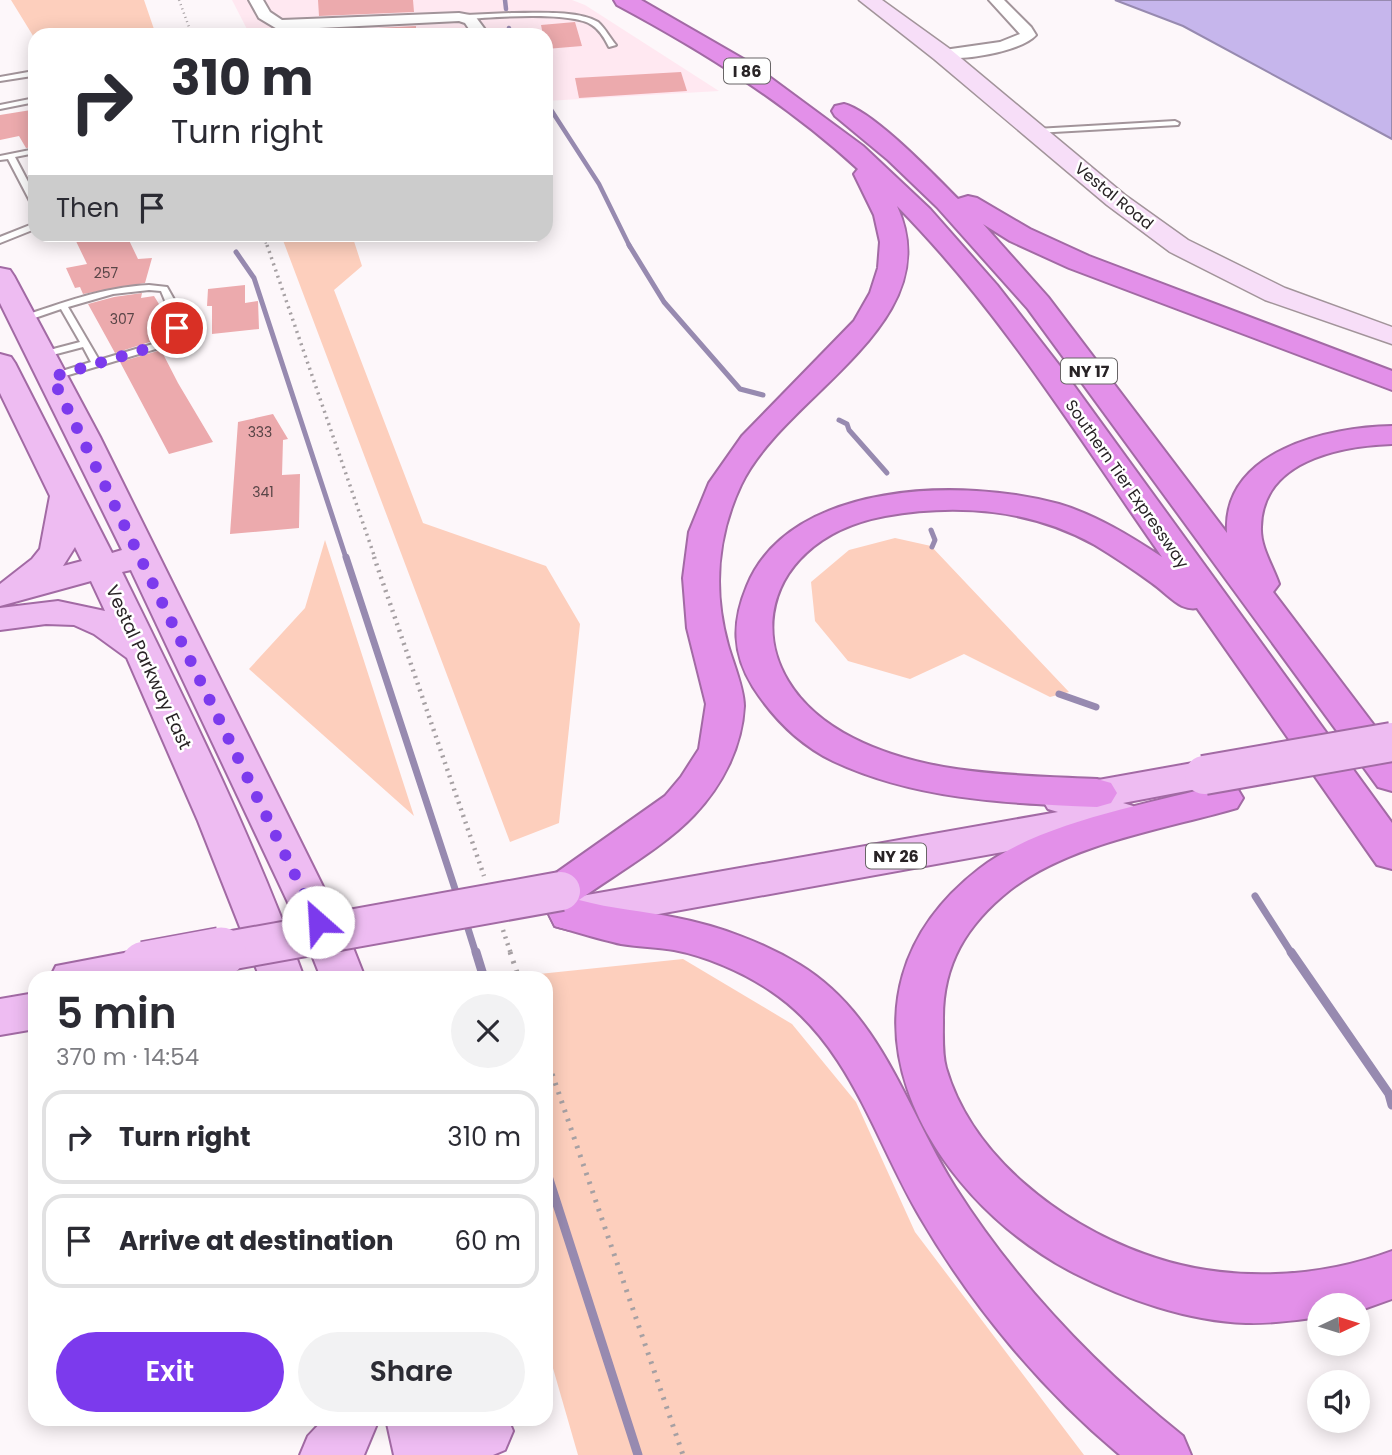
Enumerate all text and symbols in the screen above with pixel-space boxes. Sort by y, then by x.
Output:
text: 310 m [171,44,313,112]
icon: right [56,56,147,147]
road number: I 86 [724,58,770,83]
text: Turn right [171,109,323,154]
street label: Vestal Road [1070,157,1158,235]
icon: arrive [133,189,171,227]
text: Then [56,190,119,226]
house number: 257 [94,263,119,283]
pin [147,298,207,358]
house number: 307 [110,309,135,329]
icon: arrive [158,309,196,347]
road number: NY 17 [1061,358,1117,384]
street label: Southern Tier Expressway [1060,395,1194,573]
house number: 333 [248,422,272,442]
house number: 341 [252,482,274,502]
street label: Vestal Parkway East [100,581,198,753]
road number: NY 26 [866,844,926,869]
position arrow [281,885,355,959]
text: 5 min [56,984,177,1043]
button: close [451,994,525,1068]
text: 370 m · 14:54 [56,1041,199,1073]
icon: right [60,1118,98,1156]
text: Turn right [119,1119,251,1155]
text: 310 m [447,1119,521,1155]
icon: arrive [60,1222,98,1260]
text: Arrive at destination [119,1223,394,1259]
text: 60 m [454,1223,521,1259]
north arrow [1307,1293,1370,1356]
map controls [1307,1293,1370,1433]
button: Exit [56,1332,284,1412]
button: Share [298,1332,525,1412]
button: sound [1307,1370,1370,1433]

